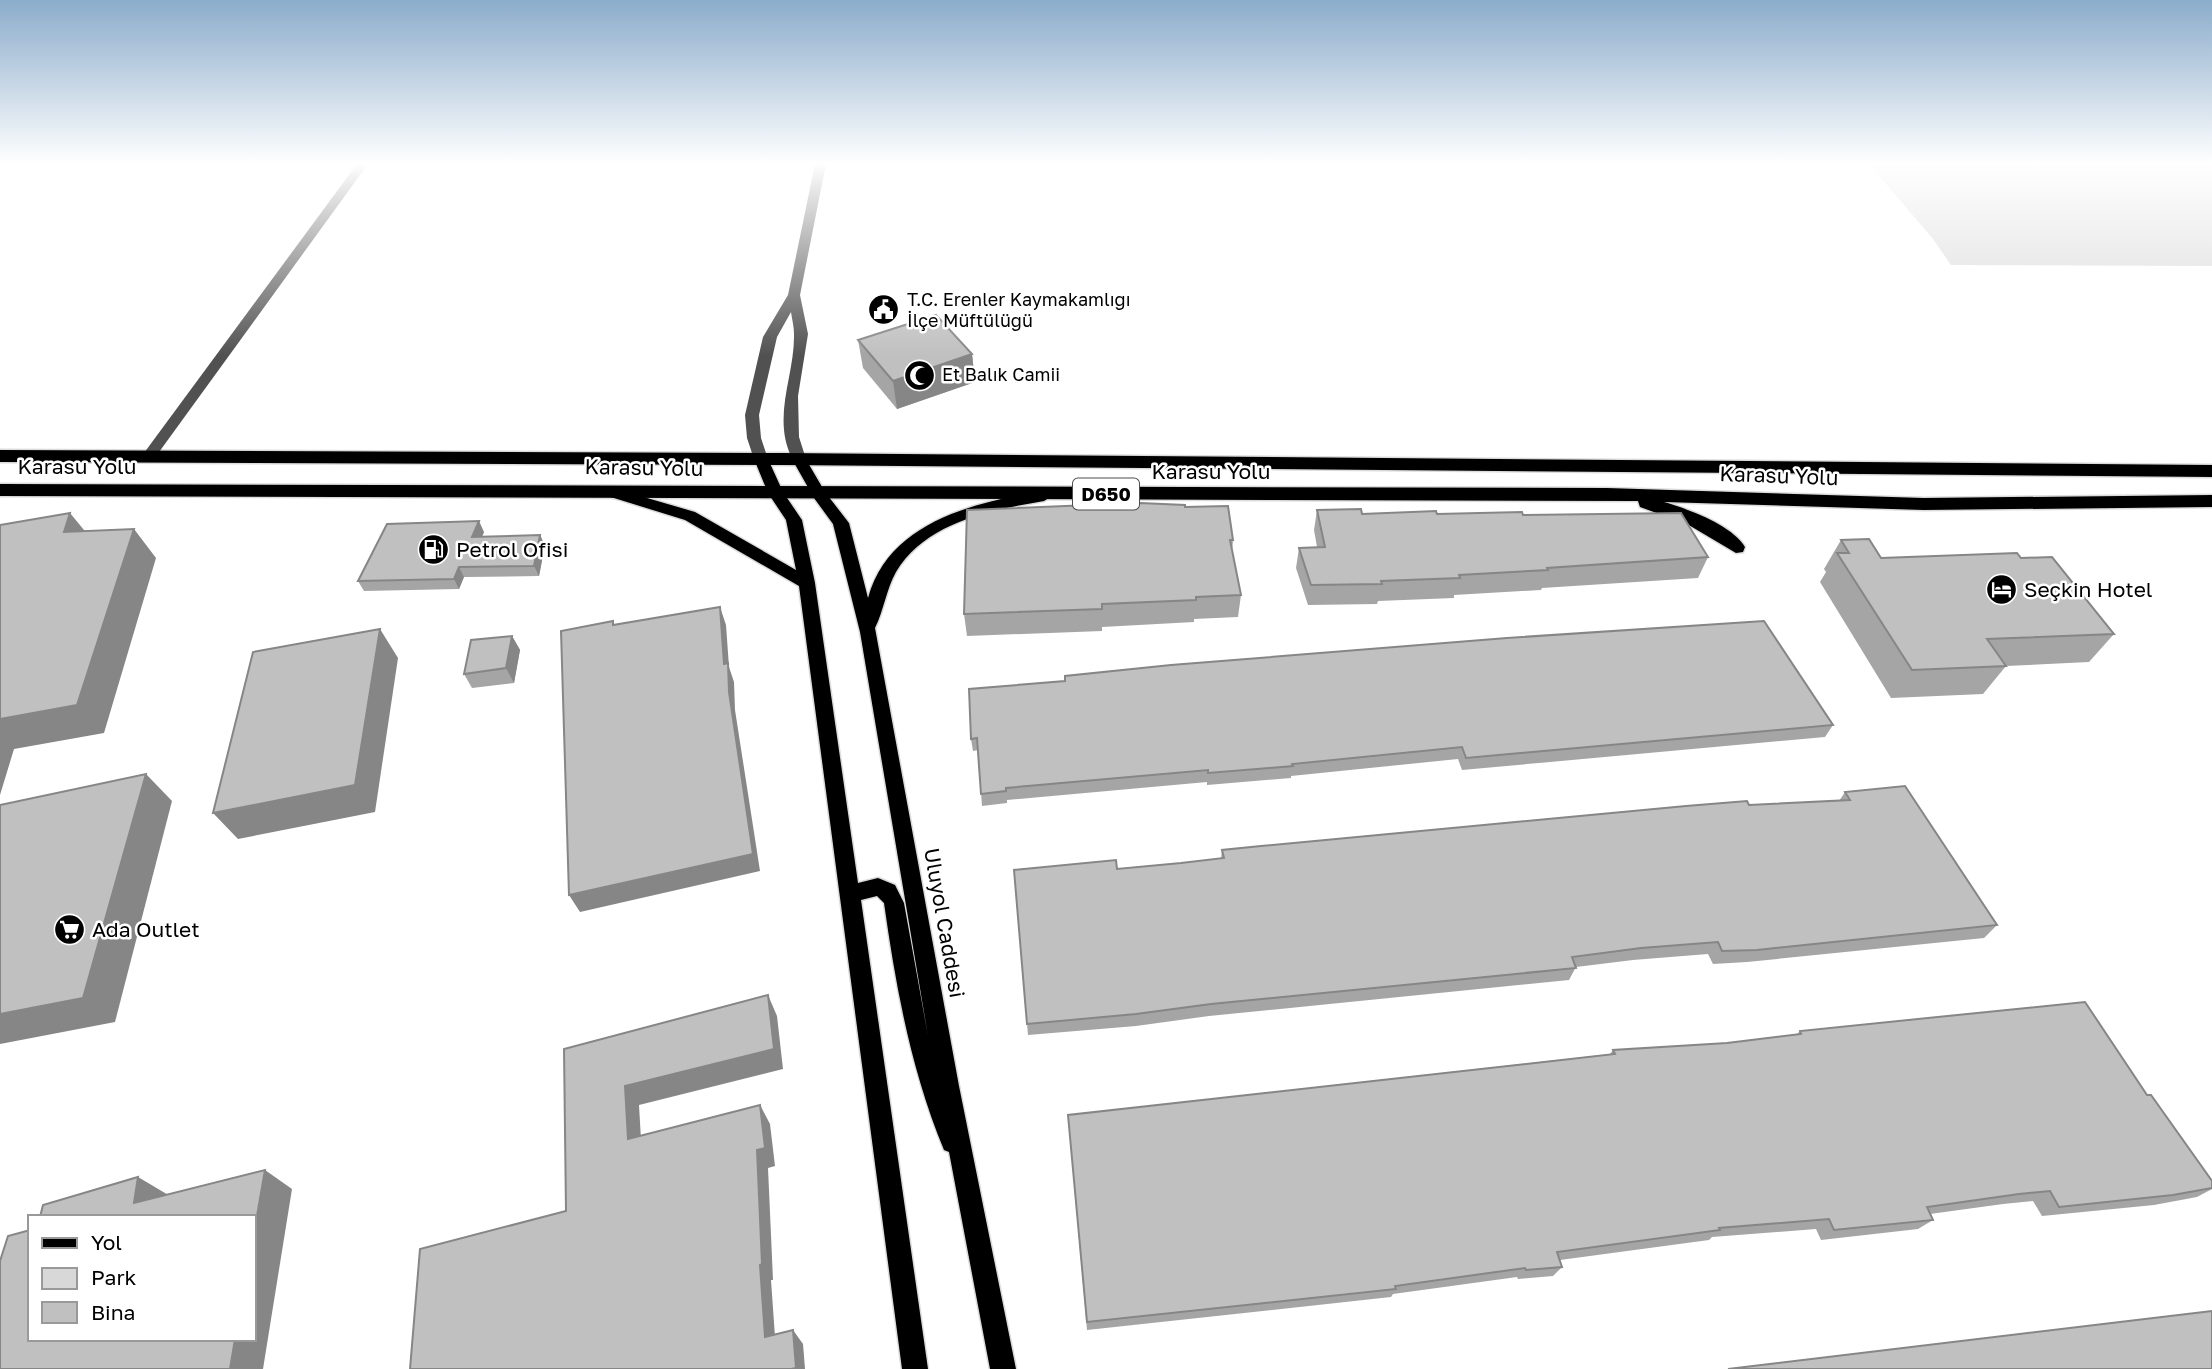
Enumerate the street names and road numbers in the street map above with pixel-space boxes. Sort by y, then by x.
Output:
street label: Karasu Yolu [18,453,136,479]
street label: Karasu Yolu [584,453,704,481]
street label: Karasu Yolu [1152,458,1270,484]
street label: Karasu Yolu [1719,460,1839,490]
road number: D650 [1073,478,1139,509]
street label: Uluyol Caddesi [919,846,971,1000]

